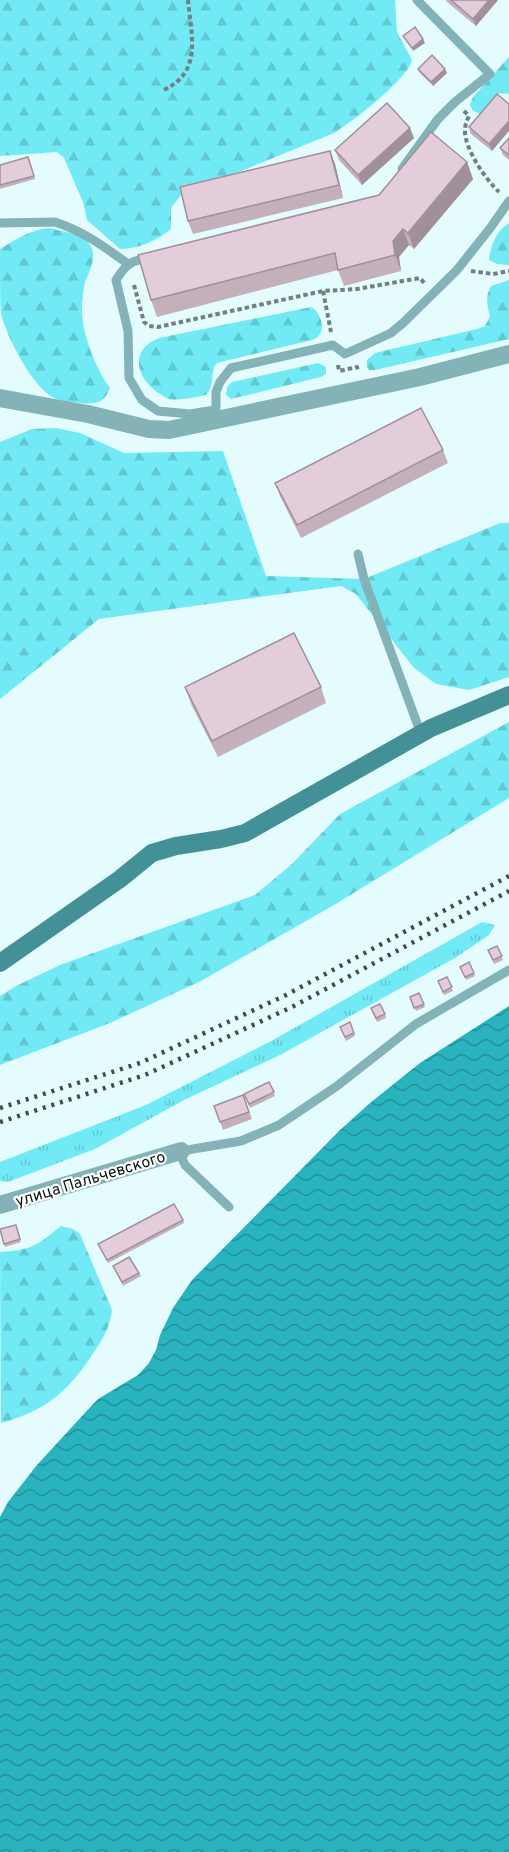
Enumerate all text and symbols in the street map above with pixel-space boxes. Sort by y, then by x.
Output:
street label: улица Пальчевского [13,1148,168,1212]

